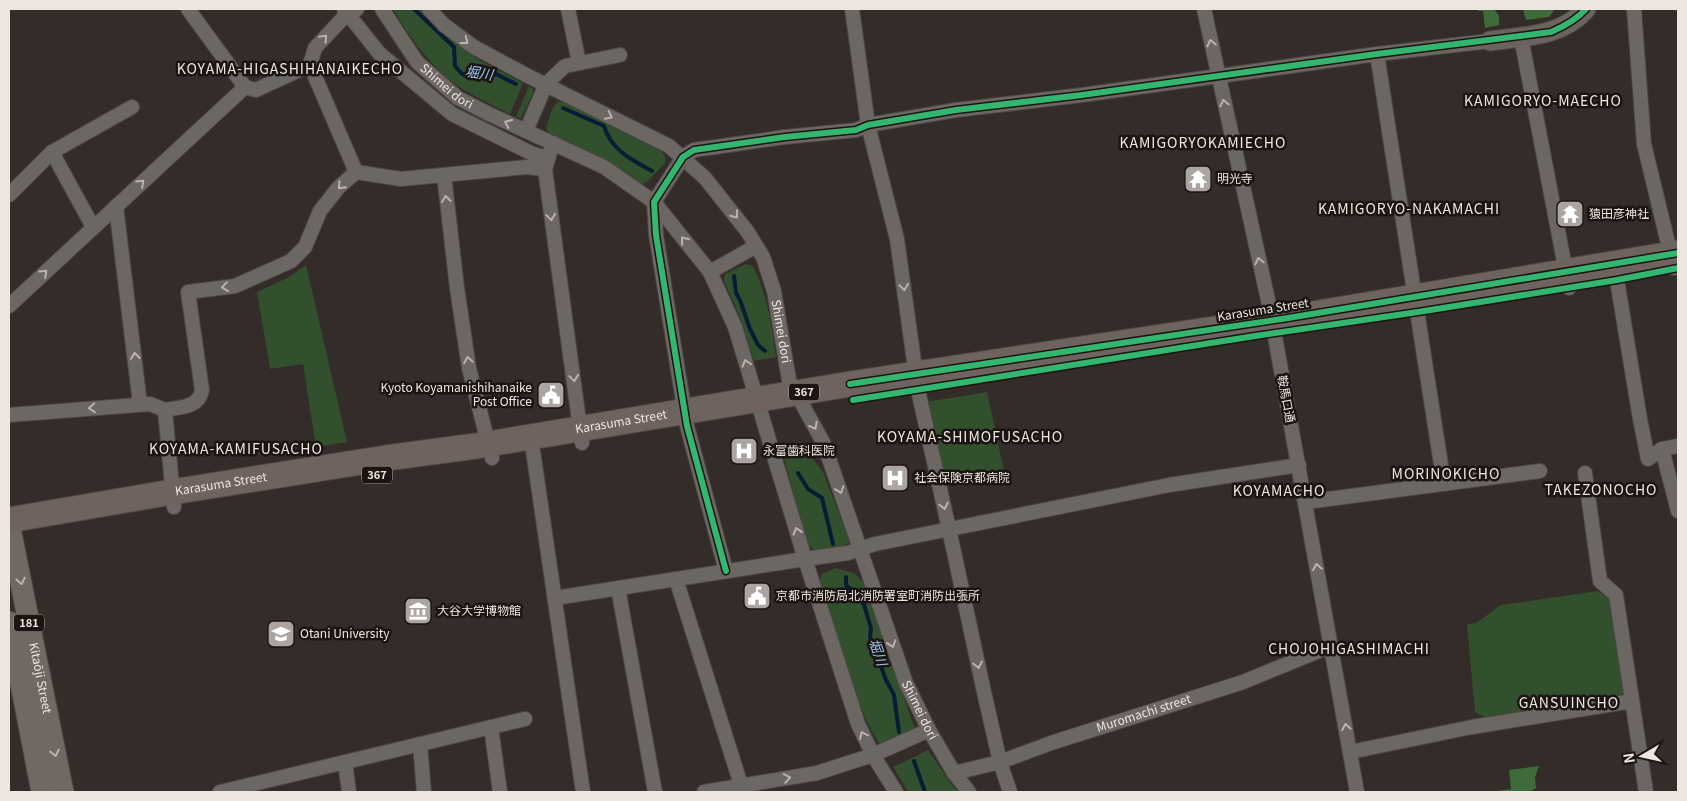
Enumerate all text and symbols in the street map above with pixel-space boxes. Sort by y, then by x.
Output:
one-way arrow [460,34,469,44]
one-way arrow [318,35,327,44]
one-way arrow [1206,38,1217,47]
district label: KOYAMA-HIGASHIHANAIKECHO [177,58,403,78]
street label: Shimei dori [417,59,477,112]
water label: 堀川 [464,60,496,84]
district label: KAMIGORYO-MAECHO [1464,90,1622,110]
one-way arrow [1219,98,1230,107]
one-way arrow [604,110,613,120]
one-way arrow [504,118,513,129]
district label: KAMIGORYOKAMIECHO [1120,132,1286,152]
temple icon: 明光寺 [1183,164,1213,194]
place label: 明光寺 [1217,169,1253,186]
one-way arrow [136,180,145,189]
one-way arrow [338,180,347,189]
one-way arrow [441,195,452,203]
district label: KAMIGORYO-NAKAMACHI [1318,198,1500,218]
temple icon: 猿田彦神社 [1555,199,1585,229]
place label: 猿田彦神社 [1589,204,1649,221]
one-way arrow [729,209,737,218]
one-way arrow [546,213,556,222]
one-way arrow [680,237,689,246]
one-way arrow [1254,257,1265,266]
one-way arrow [39,270,48,279]
one-way arrow [221,281,229,292]
one-way arrow [898,284,909,292]
street label: Karasuma Street [1216,293,1310,324]
street label: Shimei dori [769,298,796,364]
one-way arrow [130,352,141,360]
one-way arrow [463,356,474,364]
one-way arrow [741,360,751,368]
one-way arrow [568,374,578,383]
street label: 鞍馬口通 [1275,374,1300,424]
place label: Kyoto Koyamanishihanaike Post Office [380,378,532,409]
public building icon: Kyoto Koyamanishihanaike Post Office [536,380,566,410]
road number: 367 [789,384,819,401]
one-way arrow [87,403,95,414]
street label: Karasuma Street [574,404,668,436]
one-way arrow [808,421,818,430]
district label: KOYAMA-SHIMOFUSACHO [877,426,1063,446]
hospital icon: 永富歯科医院 [729,436,759,466]
district label: KOYAMA-KAMIFUSACHO [149,438,323,458]
place label: 永富歯科医院 [763,441,835,458]
hospital icon: 社会保険京都病院 [880,463,910,493]
district label: MORINOKICHO [1392,463,1500,483]
road number: 367 [362,466,392,484]
street label: Karasuma Street [174,467,268,498]
place label: 社会保険京都病院 [914,468,1010,485]
district label: TAKEZONOCHO [1544,479,1658,499]
district label: KOYAMACHO [1233,480,1325,500]
one-way arrow [834,485,844,494]
one-way arrow [938,501,949,510]
one-way arrow [792,527,802,535]
one-way arrow [1313,563,1323,571]
one-way arrow [16,577,26,585]
public building icon: 京都市消防局北消防署室町消防出張所 [742,581,772,611]
place label: 京都市消防局北消防署室町消防出張所 [776,586,980,603]
museum icon: 大谷大学博物館 [403,596,433,626]
place label: 大谷大学博物館 [437,601,521,618]
road number: 181 [14,614,44,632]
school or university icon: Otani University [266,619,296,649]
place label: Otani University [300,624,390,641]
water label: 堀川 [865,635,894,670]
district label: CHOJOHIGASHIMACHI [1268,638,1430,658]
one-way arrow [887,639,897,648]
street label: Kitaōji Street [26,641,57,715]
one-way arrow [972,660,983,669]
street label: Shimei dori [899,677,943,742]
street label: Muromachi street [1094,689,1193,735]
district label: GANSUINCHO [1519,692,1619,712]
one-way arrow [1341,723,1351,731]
one-way arrow [859,731,869,740]
north arrow [1617,731,1667,781]
one-way arrow [49,748,59,757]
text: N [1617,751,1639,765]
one-way arrow [783,774,791,784]

